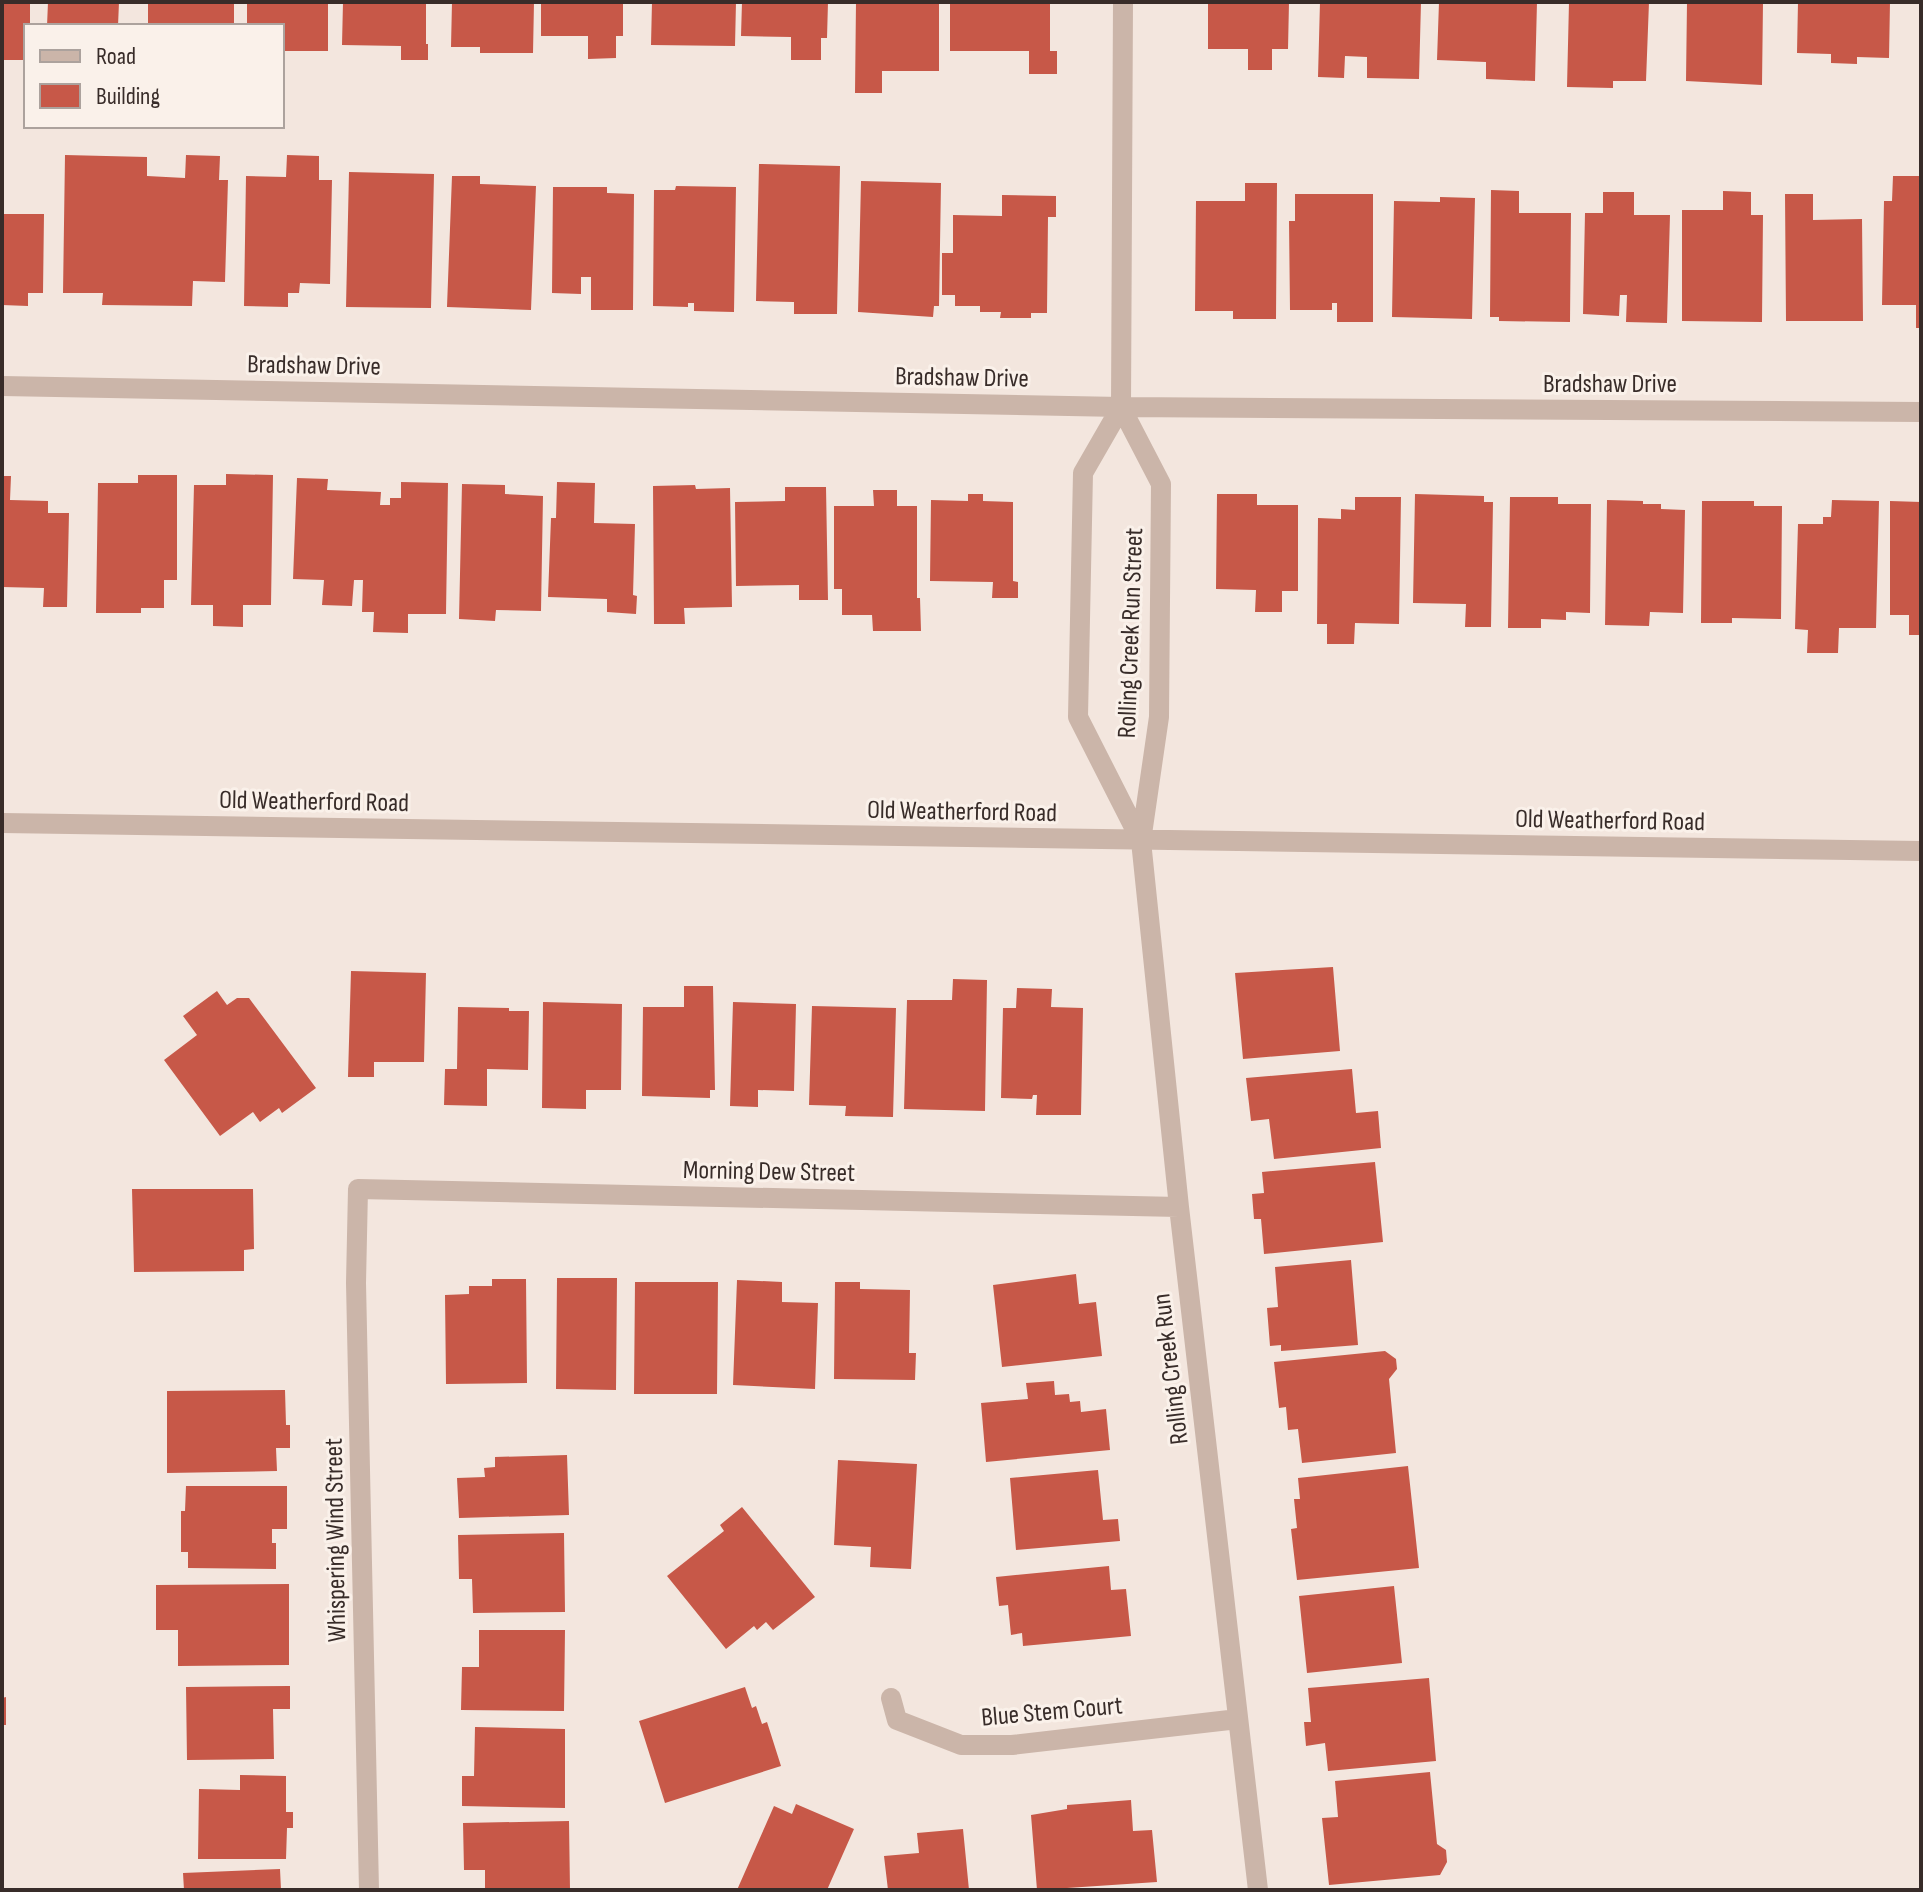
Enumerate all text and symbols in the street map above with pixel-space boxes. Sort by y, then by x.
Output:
legend [24,24,284,128]
text: Road [96,42,136,71]
text: Building [96,82,160,111]
street label: Bradshaw Drive [247,349,381,383]
street label: Bradshaw Drive [895,361,1029,395]
street label: Bradshaw Drive [1543,369,1677,400]
street label: Rolling Creek Run Street [1112,527,1150,739]
street label: Old Weatherford Road [219,785,409,819]
street label: Old Weatherford Road [867,795,1057,829]
street label: Old Weatherford Road [1515,804,1705,838]
street label: Morning Dew Street [683,1155,855,1189]
street label: Rolling Creek Run [1146,1292,1196,1446]
street label: Whispering Wind Street [319,1438,353,1642]
street label: Blue Stem Court [980,1690,1124,1734]

